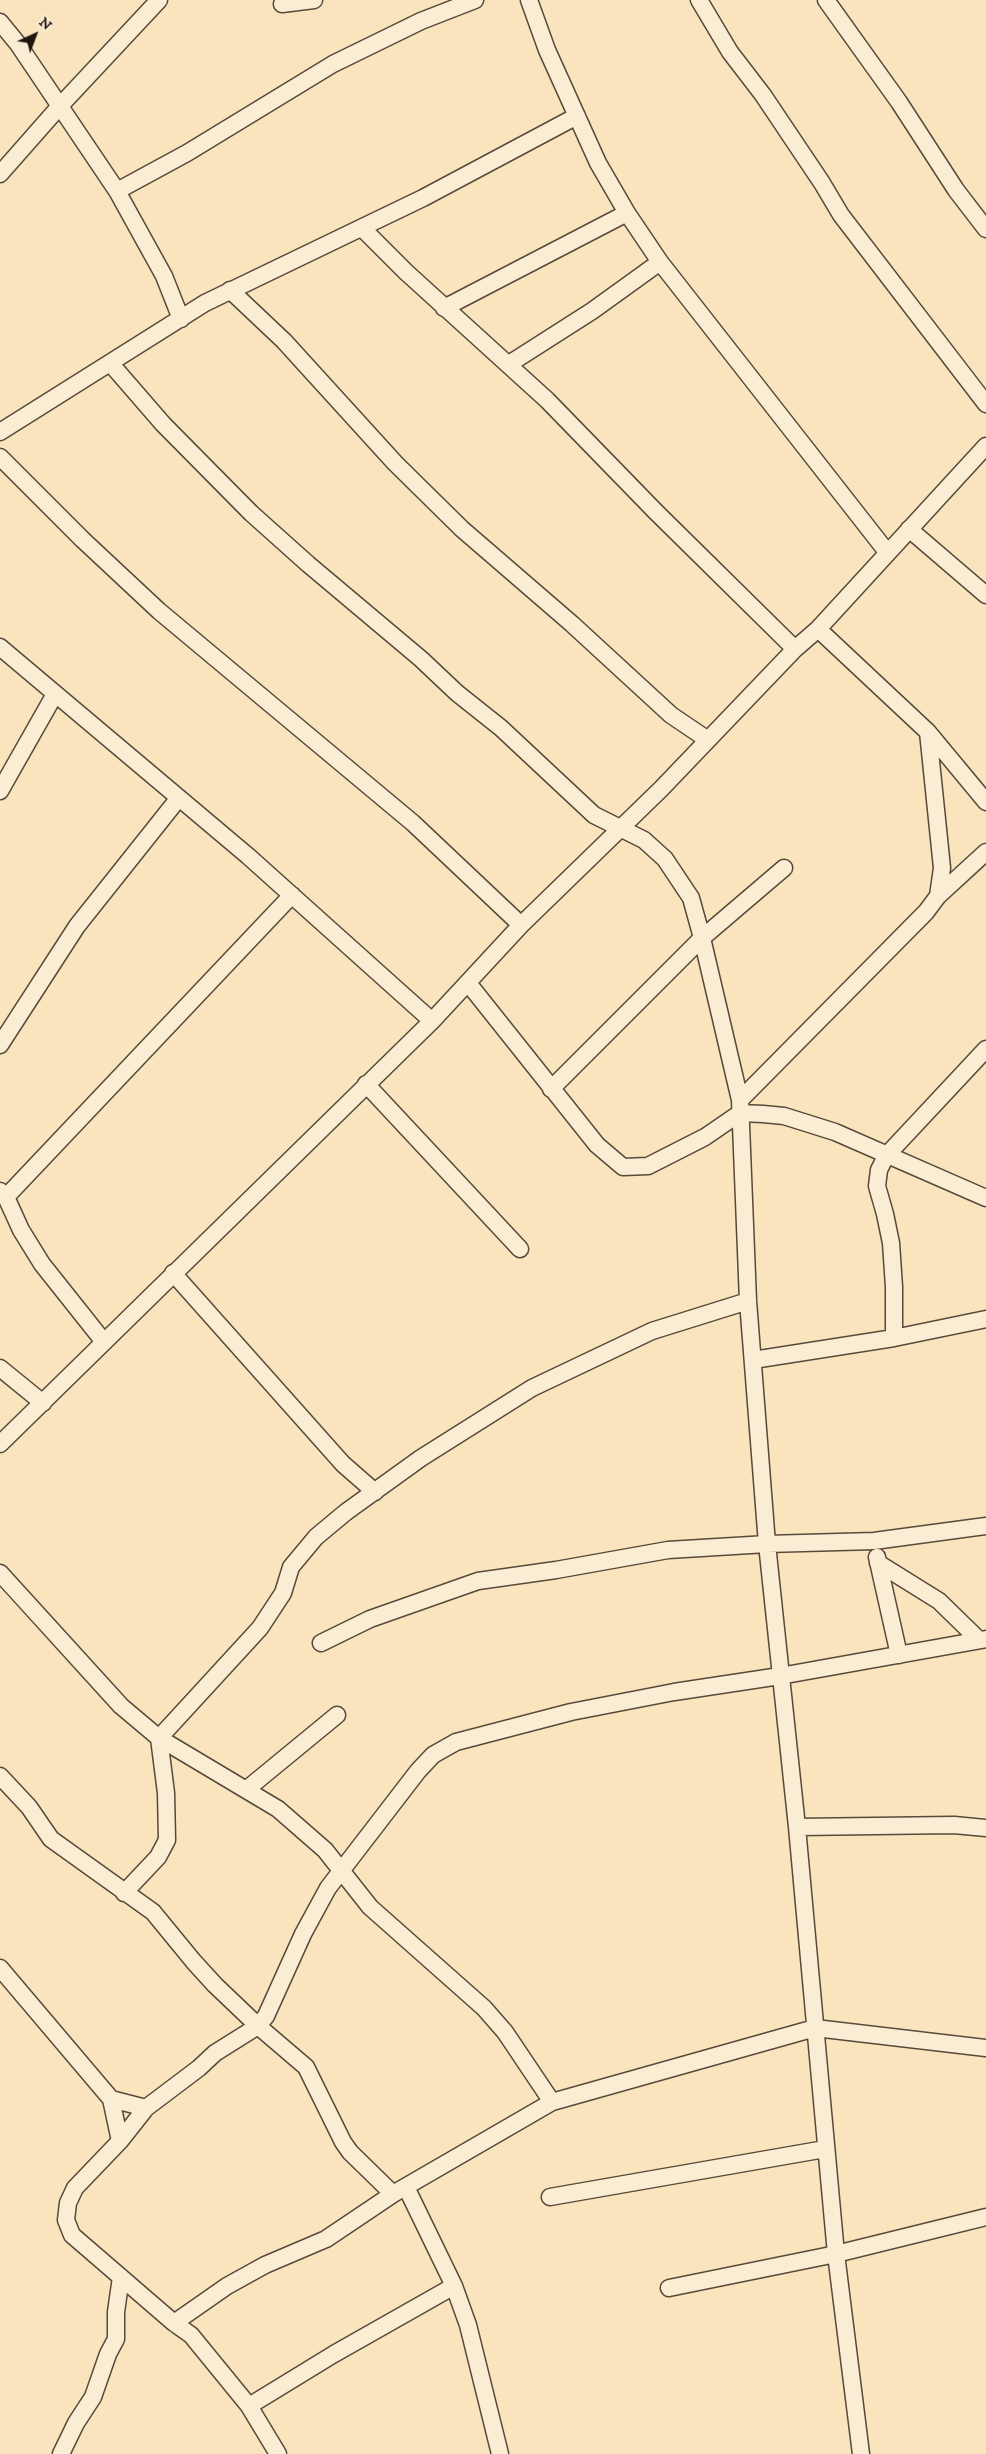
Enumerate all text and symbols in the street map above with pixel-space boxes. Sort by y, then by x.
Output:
north arrow [10,10,60,60]
text: N [35,14,56,35]

